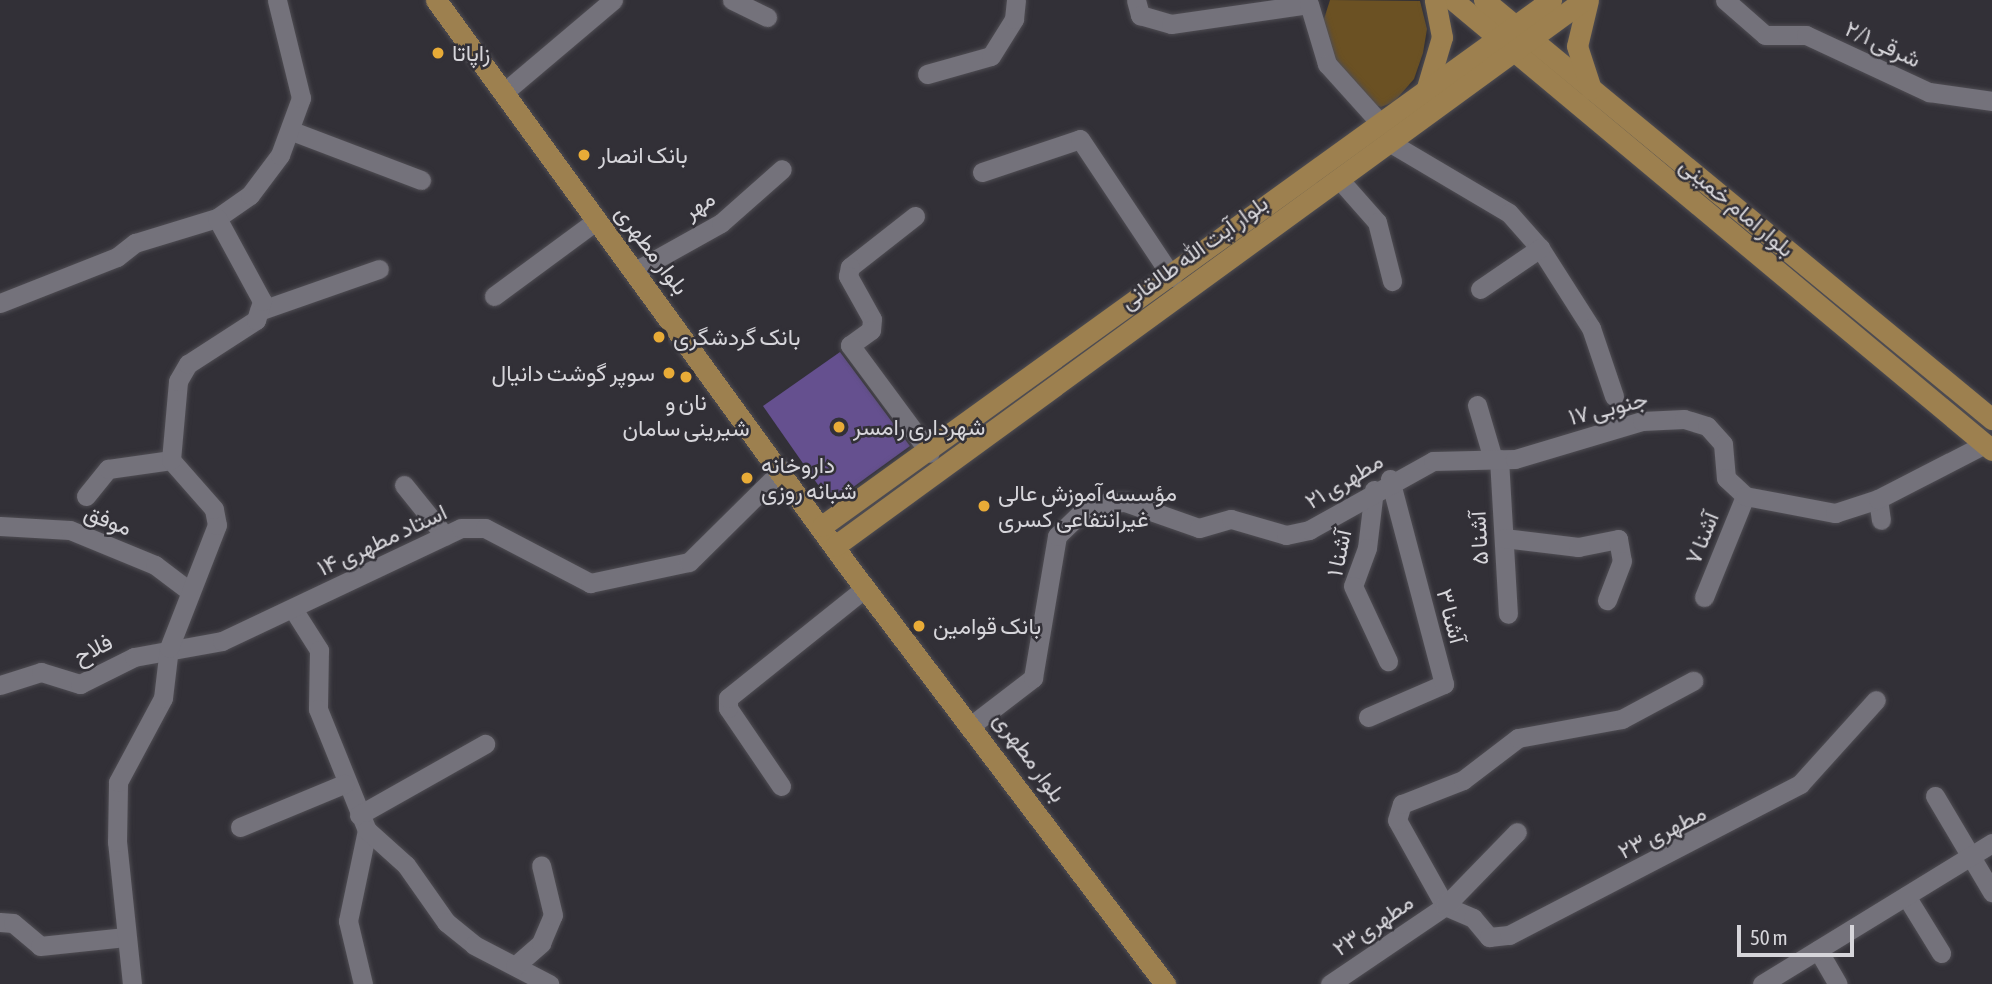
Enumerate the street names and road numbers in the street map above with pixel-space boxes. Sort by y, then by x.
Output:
street label: شرقی ۲/۱ [1841,14,1925,74]
street label: بلوار امام خمینی [1674,151,1800,263]
street label: مهر [678,184,720,226]
street label: بلوار آیت الله طالقانی [1115,189,1273,315]
street label: بلوار مطهری [609,200,695,300]
street label: جنوبی ۱۷ [1566,385,1650,431]
street label: مطهری ۲۱ [1300,447,1388,515]
street label: موفق [80,498,136,542]
street label: استاد مطهری ۱۴ [313,498,451,582]
street label: آشنا ۷ [1679,508,1725,568]
street label: آشنا ۵ [1464,510,1494,566]
street label: آشنا ۱ [1321,527,1357,579]
street label: آشنا ۳ [1430,586,1472,646]
street label: فلاح [69,628,117,670]
street label: بلوار مطهری [988,706,1072,808]
street label: مطهری ۲۳ [1613,799,1711,865]
street label: مطهری۲۳ [1327,888,1419,962]

